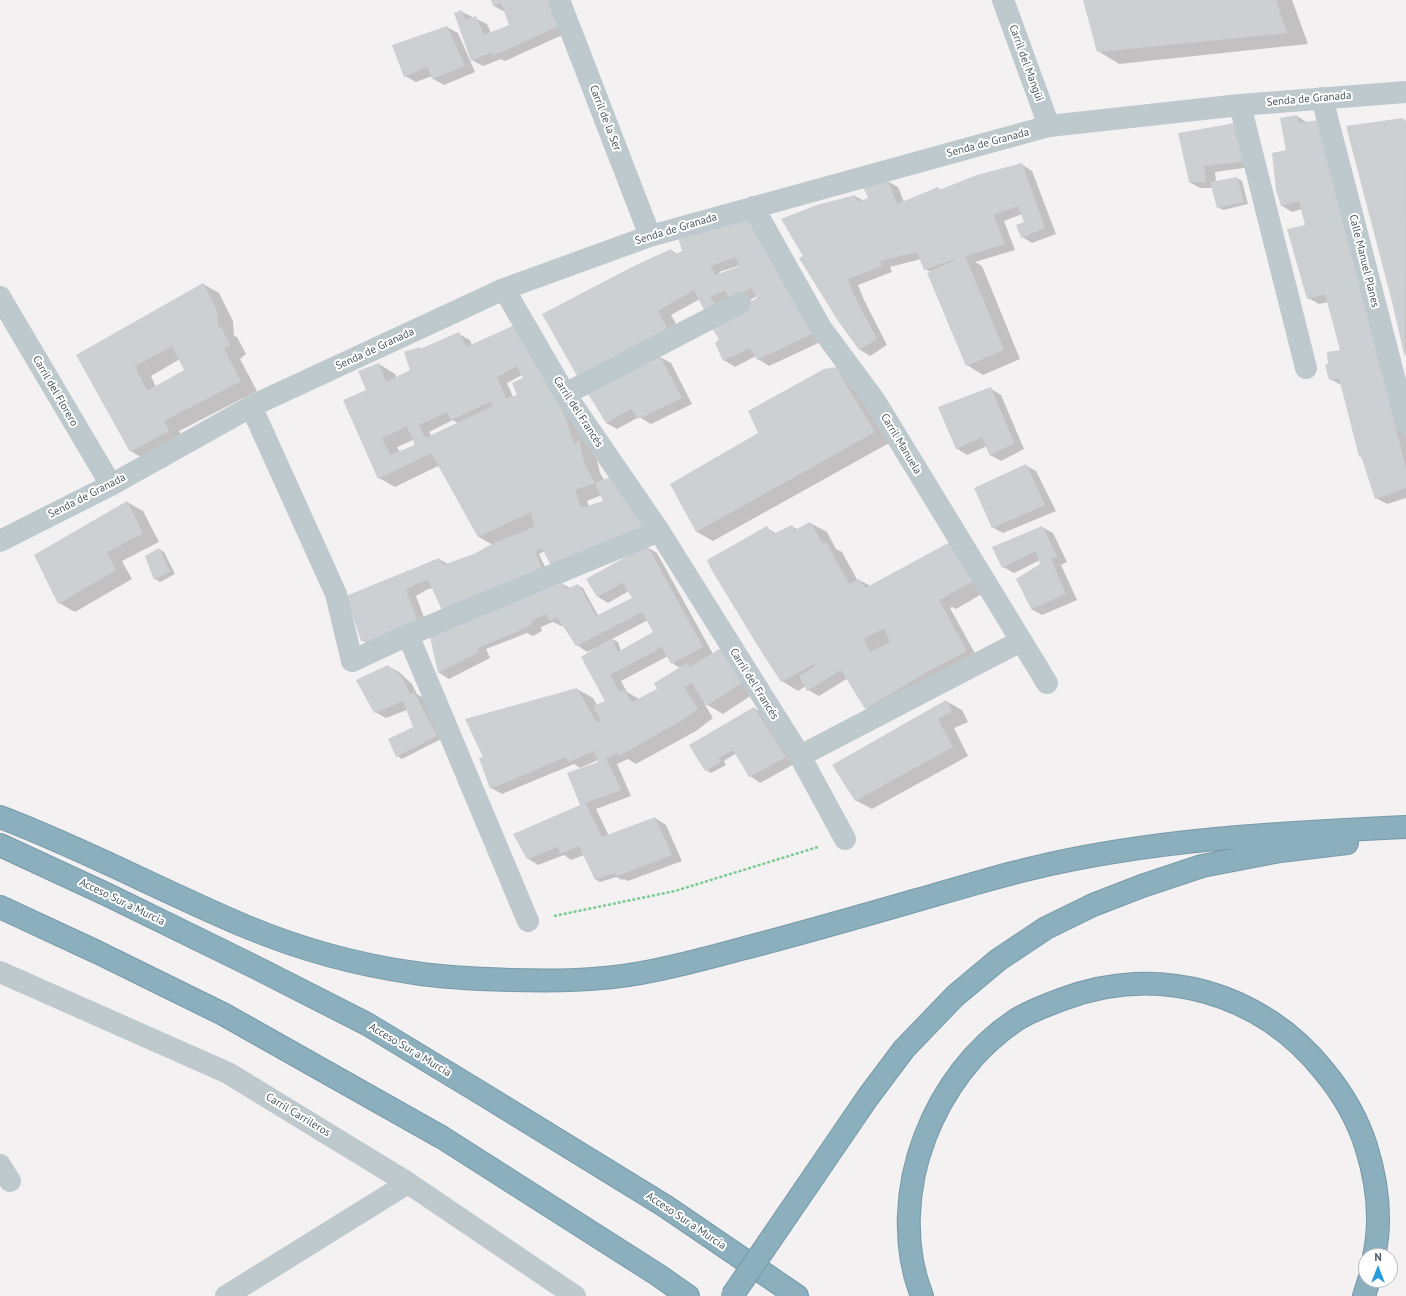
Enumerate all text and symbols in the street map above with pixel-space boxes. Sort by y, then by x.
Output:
street label: Carril del Mangüi [1006,23,1046,103]
street label: Carril de la Ser [586,83,624,153]
street label: Senda de Granada [1266,89,1352,109]
street label: Senda de Granada [945,126,1031,160]
street label: Senda de Granada [633,210,719,248]
street label: Calle Manuel Planes [1346,213,1382,309]
street label: Senda de Granada [334,325,416,373]
street label: Carril del Florero [29,353,81,429]
street label: Carril del Francés [550,374,606,450]
street label: Carril Manuela [878,411,924,477]
street label: Senda de Granada [46,471,128,521]
street label: Carril del Francés [727,646,781,722]
street label: Acceso Sur a Murcia [77,876,167,928]
street label: Acceso Sur a Murcia [367,1020,453,1080]
street label: Carril Carrileros [263,1090,333,1140]
street label: Acceso Sur a Murcia [644,1189,728,1253]
north arrow [1358,1248,1398,1288]
text: N [1374,1250,1382,1264]

